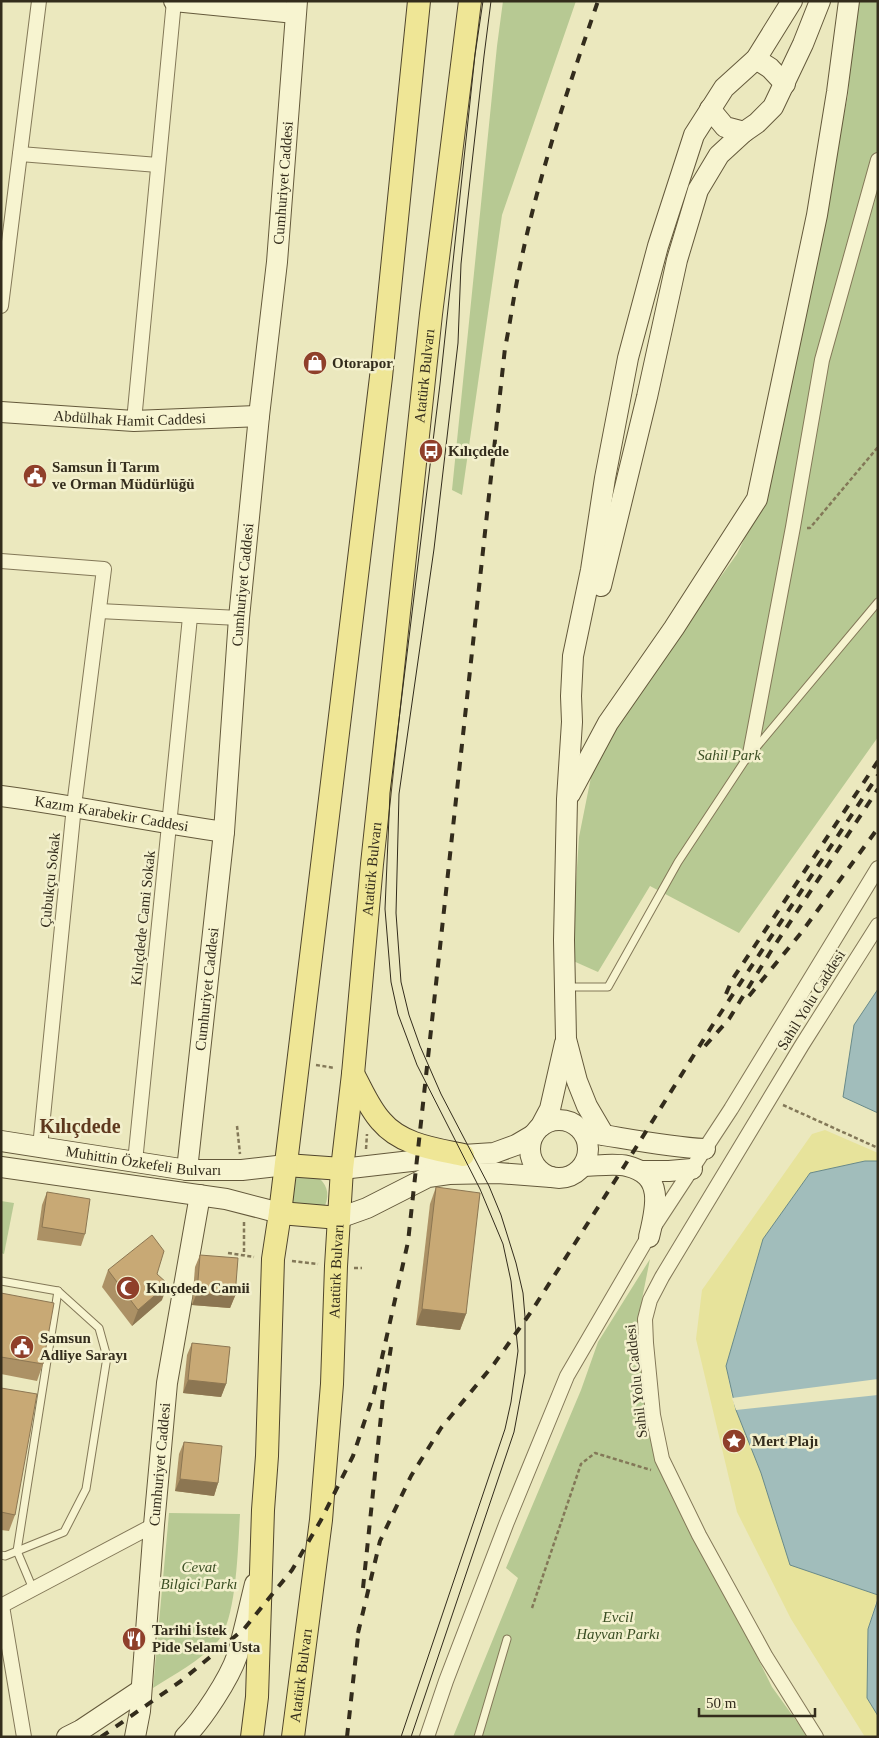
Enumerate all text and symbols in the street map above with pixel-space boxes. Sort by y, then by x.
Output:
street label: Cumhuriyet Caddesi [270,120,296,245]
street label: Atatürk Bulvarı [411,328,437,424]
shop icon: Otorapor [302,350,328,376]
place label: Otorapor [332,355,393,371]
street label: Abdülhak Hamit Caddesi [53,408,206,429]
bus stop icon: Kılıçdede [418,438,444,464]
place label: Kılıçdede [448,443,509,459]
place label: Samsun İl Tarım ve Orman Müdürlüğü [52,459,195,492]
public building icon: Samsun İl Tarım ve Orman Müdürlüğü [22,463,48,489]
street label: Cumhuriyet Caddesi [229,522,256,647]
park label: Sahil Park [697,747,761,763]
street label: Kazım Karabekir Caddesi [34,793,190,834]
street label: Atatürk Bulvarı [359,821,384,917]
street label: Çubukçu Sokak [37,831,63,928]
street label: Kılıçdede Cami Sokak [128,849,158,986]
street label: Cumhuriyet Caddesi [192,927,221,1051]
street label: Sahil Yolu Caddesi [774,947,848,1053]
district label: Kılıçdede [39,1115,121,1138]
street label: Muhittin Özkefeli Bulvarı [65,1143,221,1178]
street label: Atatürk Bulvarı [326,1224,347,1319]
mosque icon: Kılıçdede Camii [115,1275,141,1301]
place label: Kılıçdede Camii [146,1280,250,1296]
street label: Sahil Yolu Caddesi [622,1323,650,1439]
place label: Samsun Adliye Sarayı [40,1330,127,1363]
public building icon: Samsun Adliye Sarayı [9,1334,35,1360]
street label: Cumhuriyet Caddesi [146,1402,173,1527]
place icon: Mert Plajı [721,1428,747,1454]
place label: Mert Plajı [752,1433,818,1449]
park label: Cevat Bilgici Parkı [160,1559,238,1592]
park label: Evcil Hayvan Parkı [575,1609,660,1642]
place label: Tarihi İstek Pide Selami Usta [152,1622,261,1655]
restaurant icon: Tarihi İstek Pide Selami Usta [121,1626,147,1652]
street label: Atatürk Bulvarı [287,1628,315,1723]
scale bar [699,1686,815,1718]
text: 50 m [706,1695,737,1711]

